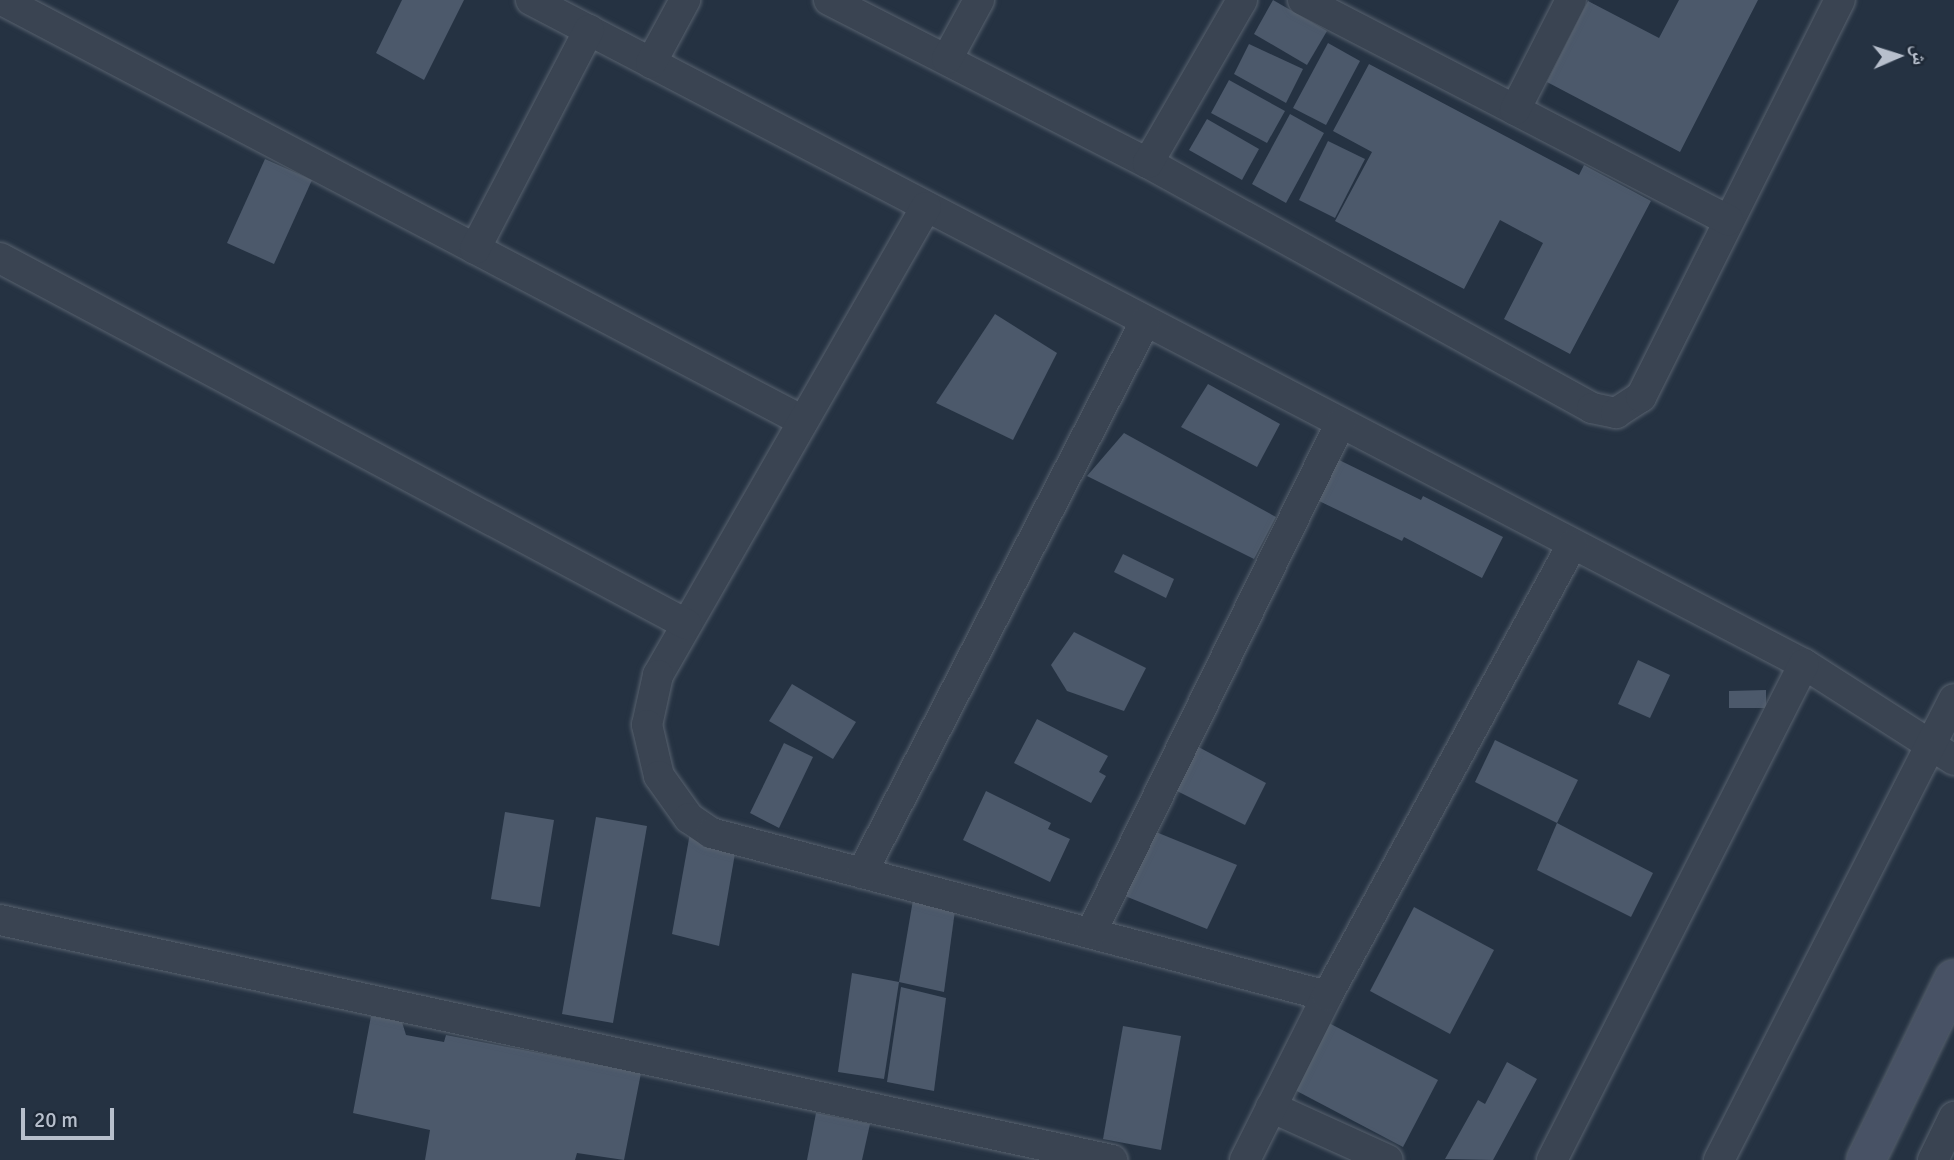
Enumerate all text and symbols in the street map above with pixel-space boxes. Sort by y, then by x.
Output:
north arrow [1863,21,1933,91]
text: ش [1906,44,1931,66]
scale bar [24,1094,117,1138]
text: 20 m [34,1107,78,1133]

